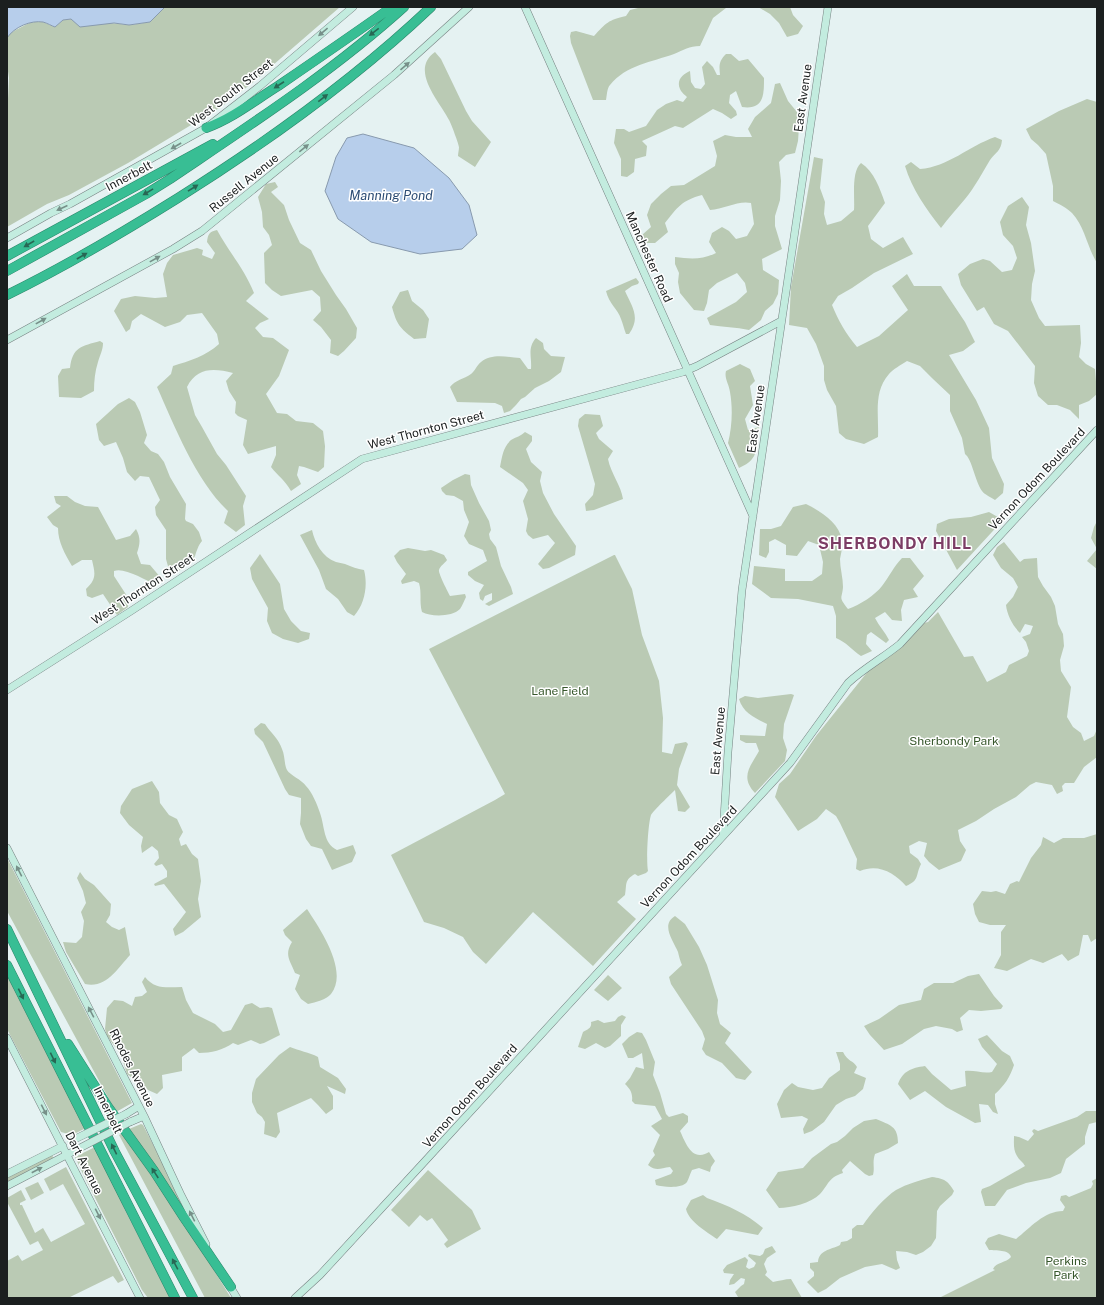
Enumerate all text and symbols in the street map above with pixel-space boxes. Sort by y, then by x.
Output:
one-way arrow [318,28,328,37]
one-way arrow [369,28,380,37]
street label: West South Street [186,56,276,130]
one-way arrow [399,61,410,70]
street label: East Avenue [791,63,815,133]
one-way arrow [273,81,285,88]
one-way arrow [317,94,328,102]
one-way arrow [170,142,182,149]
one-way arrow [299,144,310,152]
street label: Russell Avenue [207,151,282,215]
street label: Innerbelt [103,158,155,194]
one-way arrow [188,184,198,192]
water label: Manning Pond [349,188,433,203]
one-way arrow [142,189,154,196]
one-way arrow [56,205,68,211]
street label: Manchester Road [623,210,675,304]
one-way arrow [23,240,35,247]
one-way arrow [76,252,88,259]
one-way arrow [150,256,161,262]
one-way arrow [35,317,47,324]
street label: East Avenue [744,384,768,454]
street label: West Thornton Street [366,408,486,452]
street label: Vernon Odom Boulevard [986,425,1088,533]
district label: SHERBONDY HILL [818,534,972,553]
street label: West Thornton Street [89,550,197,627]
park label: Lane Field [531,684,589,698]
street label: East Avenue [708,706,728,776]
park label: Sherbondy Park [909,734,999,748]
street label: Vernon Odom Boulevard [638,803,740,911]
one-way arrow [15,865,22,877]
one-way arrow [18,989,25,1000]
one-way arrow [87,1006,94,1018]
street label: Rhodes Avenue [106,1027,158,1110]
street label: Vernon Odom Boulevard [420,1041,520,1151]
one-way arrow [50,1053,56,1064]
street label: Innerbelt [91,1084,126,1136]
one-way arrow [41,1104,47,1115]
street label: Dart Avenue [62,1129,106,1197]
one-way arrow [111,1143,117,1154]
one-way arrow [31,1167,43,1174]
one-way arrow [152,1167,159,1178]
one-way arrow [94,1209,101,1220]
one-way arrow [189,1210,195,1222]
park label: Perkins Park [1045,1254,1087,1282]
one-way arrow [171,1258,178,1269]

